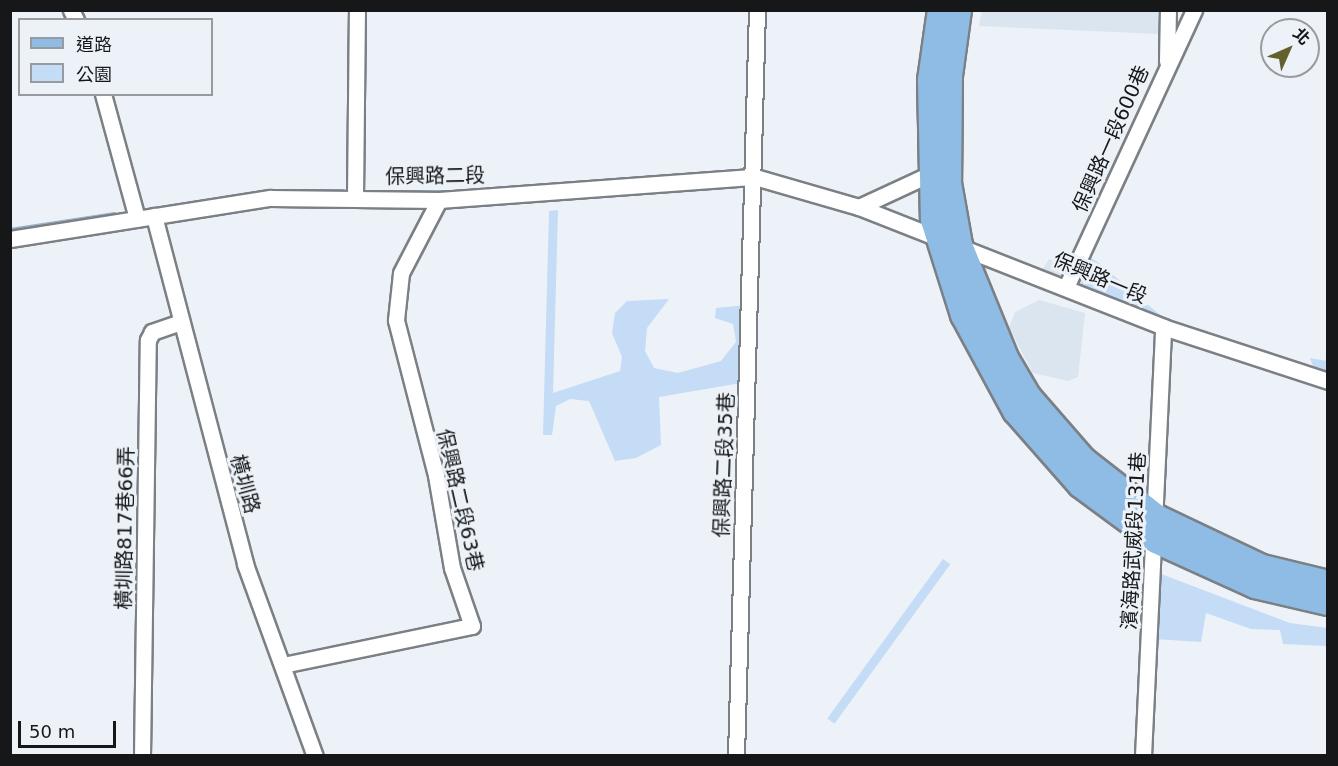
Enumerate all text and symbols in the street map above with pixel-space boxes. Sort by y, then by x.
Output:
legend [18,18,213,96]
north arrow [1260,18,1320,78]
text: 北 [1289,24,1314,49]
text: 道路 [76,34,112,55]
street label: 保興路一段600巷 [1068,62,1154,216]
text: 公園 [76,64,112,85]
street label: 保興路二段 [385,163,485,189]
street label: 保興路一段 [1049,247,1151,309]
street label: 保興路二段35巷 [709,392,739,538]
street label: 保興路二段63巷 [432,426,488,574]
street label: 橫圳路817巷66弄 [112,446,138,610]
street label: 濱海路武威段131巷 [1117,451,1151,631]
street label: 橫圳路 [226,452,264,516]
scale bar [21,709,118,747]
text: 50 m [29,721,75,742]

